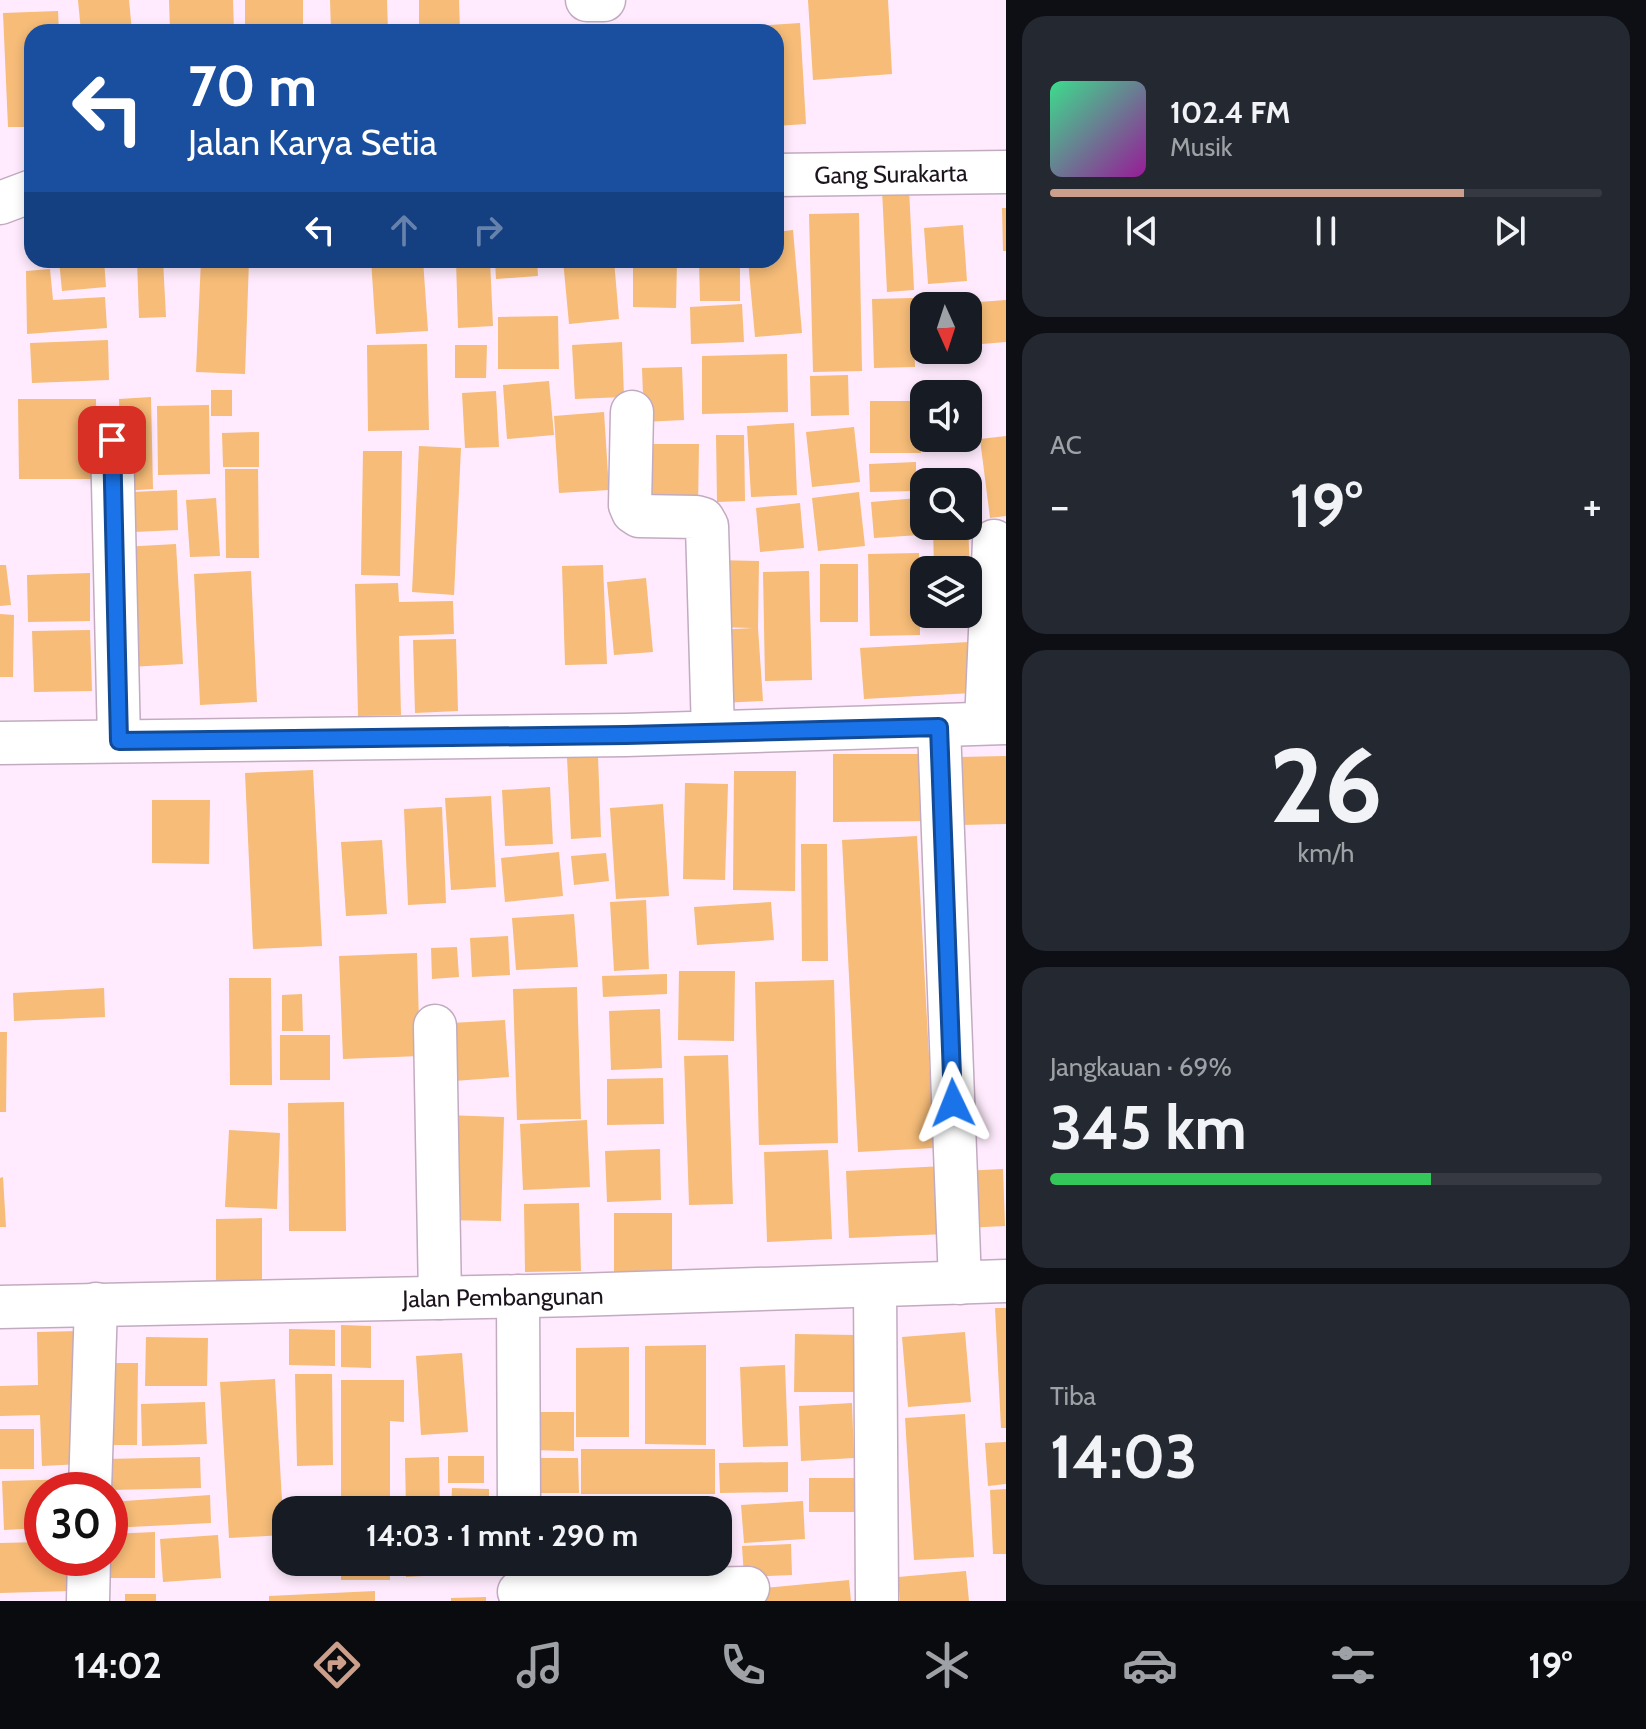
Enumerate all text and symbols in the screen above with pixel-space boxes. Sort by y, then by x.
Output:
text: 70 m [188,52,317,120]
icon: left [56,56,160,160]
text: 102.4 FM [1170,94,1290,131]
text: Jalan Karya Setia [188,120,437,164]
text: Musik [1170,131,1232,163]
street label: Gang Surakarta [814,158,968,190]
icon: left [298,208,342,252]
icon: ahead [382,208,426,252]
icon: right [466,208,510,252]
icon: previous [1120,209,1164,253]
icon: pause [1304,209,1348,253]
icon: next [1488,209,1532,253]
north arrow [910,292,982,364]
map controls [910,292,982,628]
button: sound [910,380,982,452]
pin [78,406,146,474]
icon: arrive [90,418,134,462]
text: AC [1050,429,1082,461]
button: search [910,468,982,540]
text: 19° [1289,469,1363,542]
text: − [1050,479,1069,532]
text: + [1583,479,1602,532]
button: layers [910,556,982,628]
text: 26 [1269,722,1383,848]
text: km/h [1298,837,1354,869]
text: Jangkauan · 69% [1050,1051,1232,1083]
position arrow [911,1061,995,1145]
text: 345 km [1050,1091,1247,1164]
street label: Jalan Pembangunan [401,1281,604,1313]
text: Tiba [1050,1380,1096,1412]
text: 14:03 [1050,1420,1197,1493]
speed limit sign: 30 [24,1472,128,1576]
text: 14:03 · 1 mnt · 290 m [366,1517,638,1554]
icon: directions [309,1637,365,1693]
icon: music [512,1637,568,1693]
icon: phone [715,1637,771,1693]
icon: climate [919,1637,975,1693]
icon: car [1122,1637,1178,1693]
icon: filters [1325,1637,1381,1693]
text: 14:02 [74,1643,162,1687]
text: 19° [1528,1643,1572,1687]

